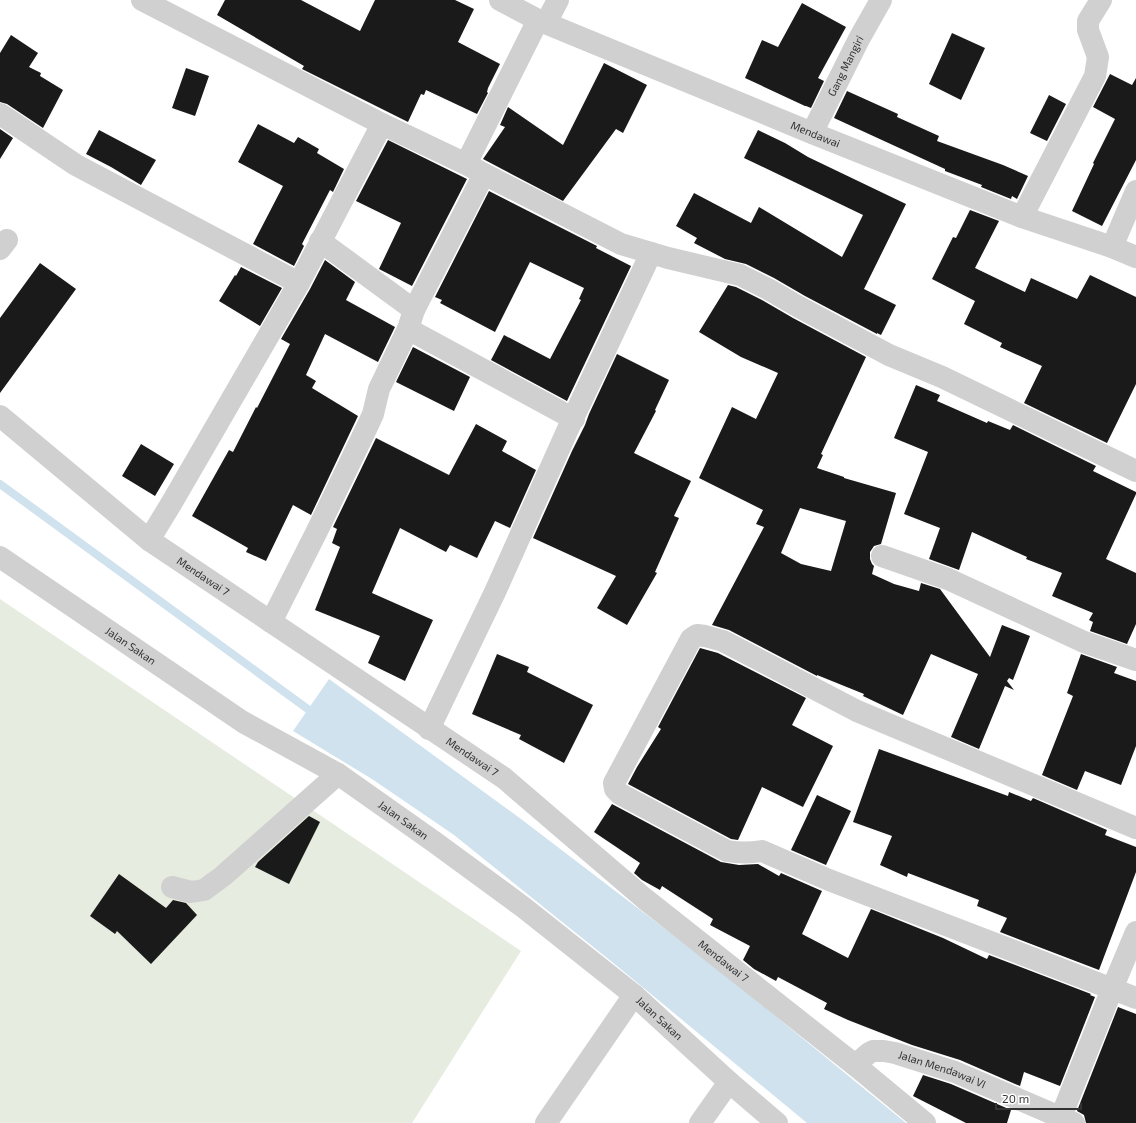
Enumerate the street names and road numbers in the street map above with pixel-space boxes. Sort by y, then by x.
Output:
street label: Gang Mangiri [824,33,866,98]
street label: Mendawai [789,118,842,150]
street label: Mendawai 7 [175,554,232,598]
street label: Jalan Sakan [103,624,159,667]
street label: Mendawai 7 [444,734,501,779]
street label: Jalan Sakan [376,798,431,842]
street label: Mendawai 7 [696,937,752,985]
street label: Jalan Sakan [634,993,686,1042]
street label: Jalan Mendawai VI [897,1048,988,1090]

